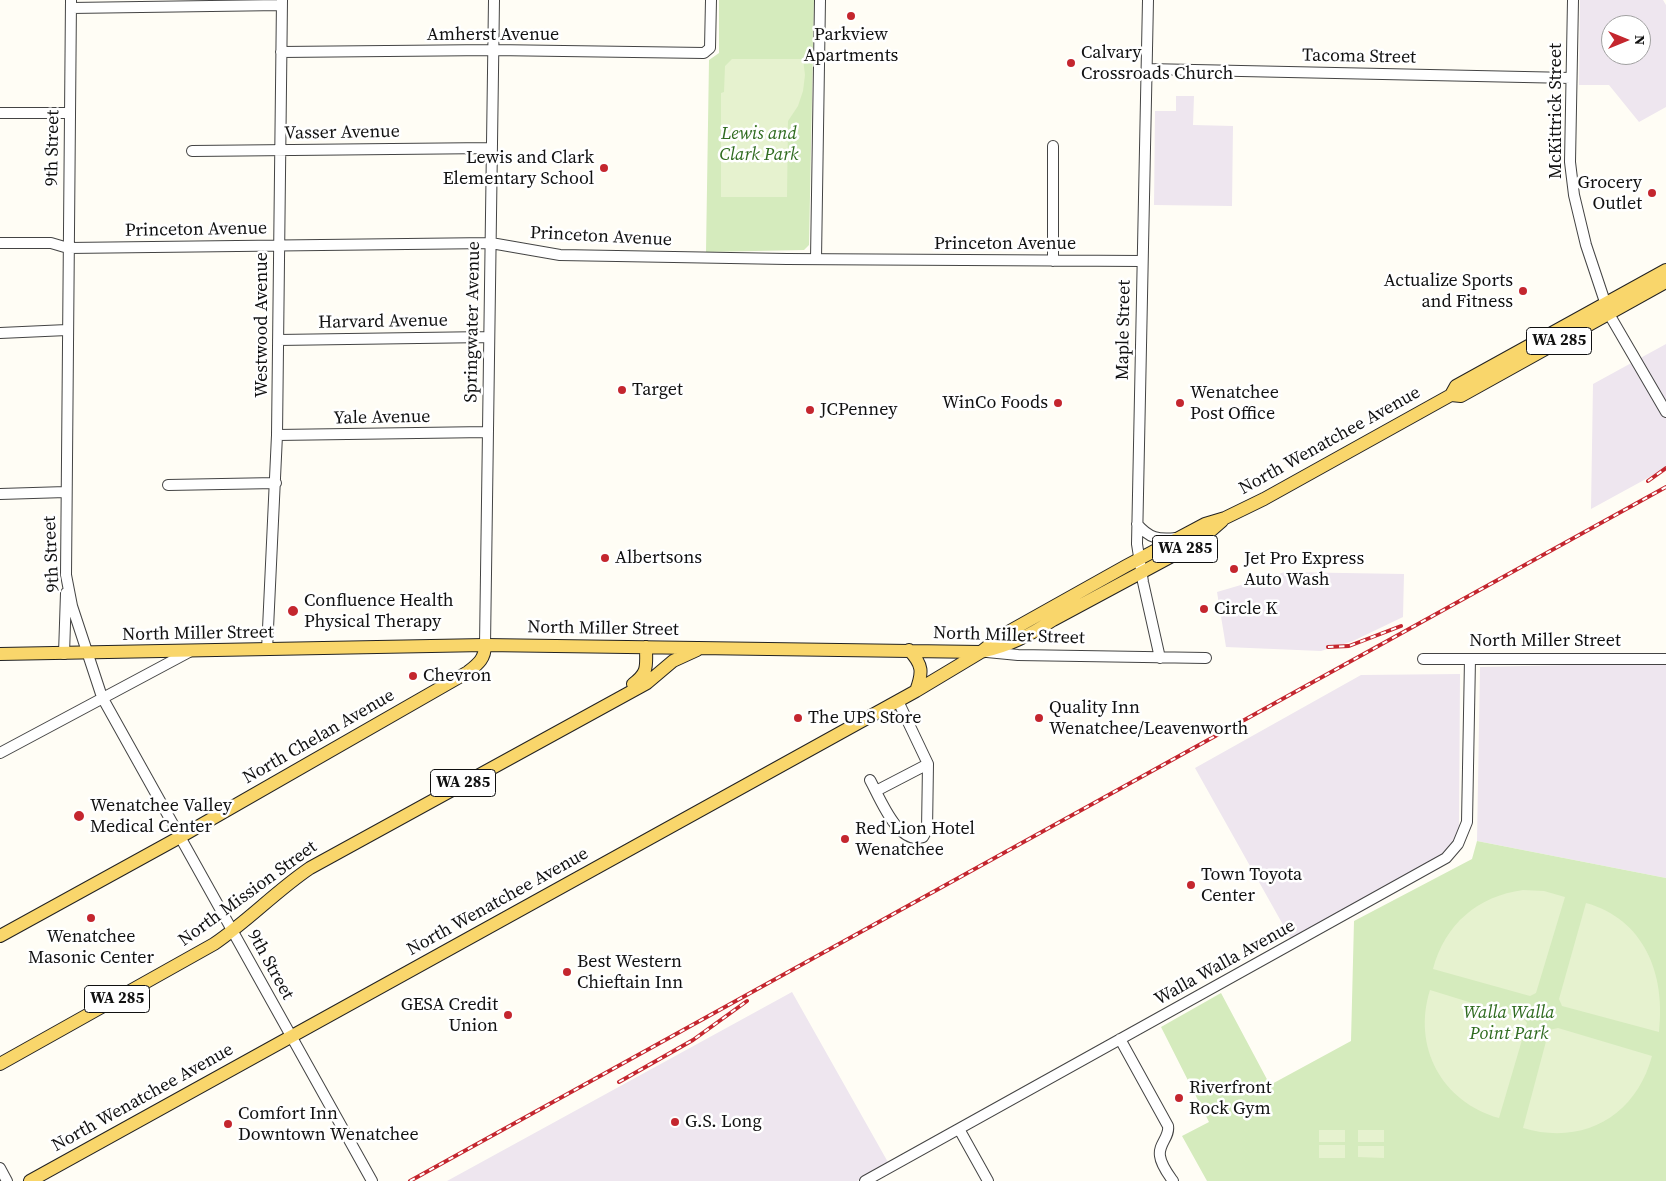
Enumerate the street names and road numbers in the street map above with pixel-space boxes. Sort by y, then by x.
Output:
street label: Amherst Avenue [427,24,559,46]
street label: McKittrick Street [1545,43,1567,179]
street label: Tacoma Street [1302,45,1416,69]
street label: 9th Street [42,110,64,186]
street label: Vasser Avenue [284,121,400,145]
street label: Princeton Avenue [125,218,267,242]
street label: Princeton Avenue [529,222,673,252]
street label: Princeton Avenue [934,233,1076,255]
street label: Springwater Avenue [461,241,485,403]
street label: Westwood Avenue [251,252,273,398]
street label: Maple Street [1112,280,1136,380]
street label: Harvard Avenue [318,310,448,334]
road number: WA 285 [1526,328,1592,354]
street label: North Wenatchee Avenue [1236,382,1424,500]
street label: Yale Avenue [333,406,431,430]
street label: 9th Street [39,515,65,593]
road number: WA 285 [1152,536,1218,562]
street label: North Miller Street [527,617,679,641]
street label: North Miller Street [122,622,274,646]
street label: North Miller Street [933,623,1085,649]
street label: North Miller Street [1469,630,1621,652]
street label: North Chelan Avenue [239,685,399,789]
road number: WA 285 [430,770,496,796]
street label: North Mission Street [175,837,321,951]
street label: North Wenatchee Avenue [404,843,592,961]
street label: Walla Walla Avenue [1151,915,1299,1011]
street label: 9th Street [242,926,298,1004]
road number: WA 285 [84,986,150,1012]
street label: North Wenatchee Avenue [49,1039,237,1157]

